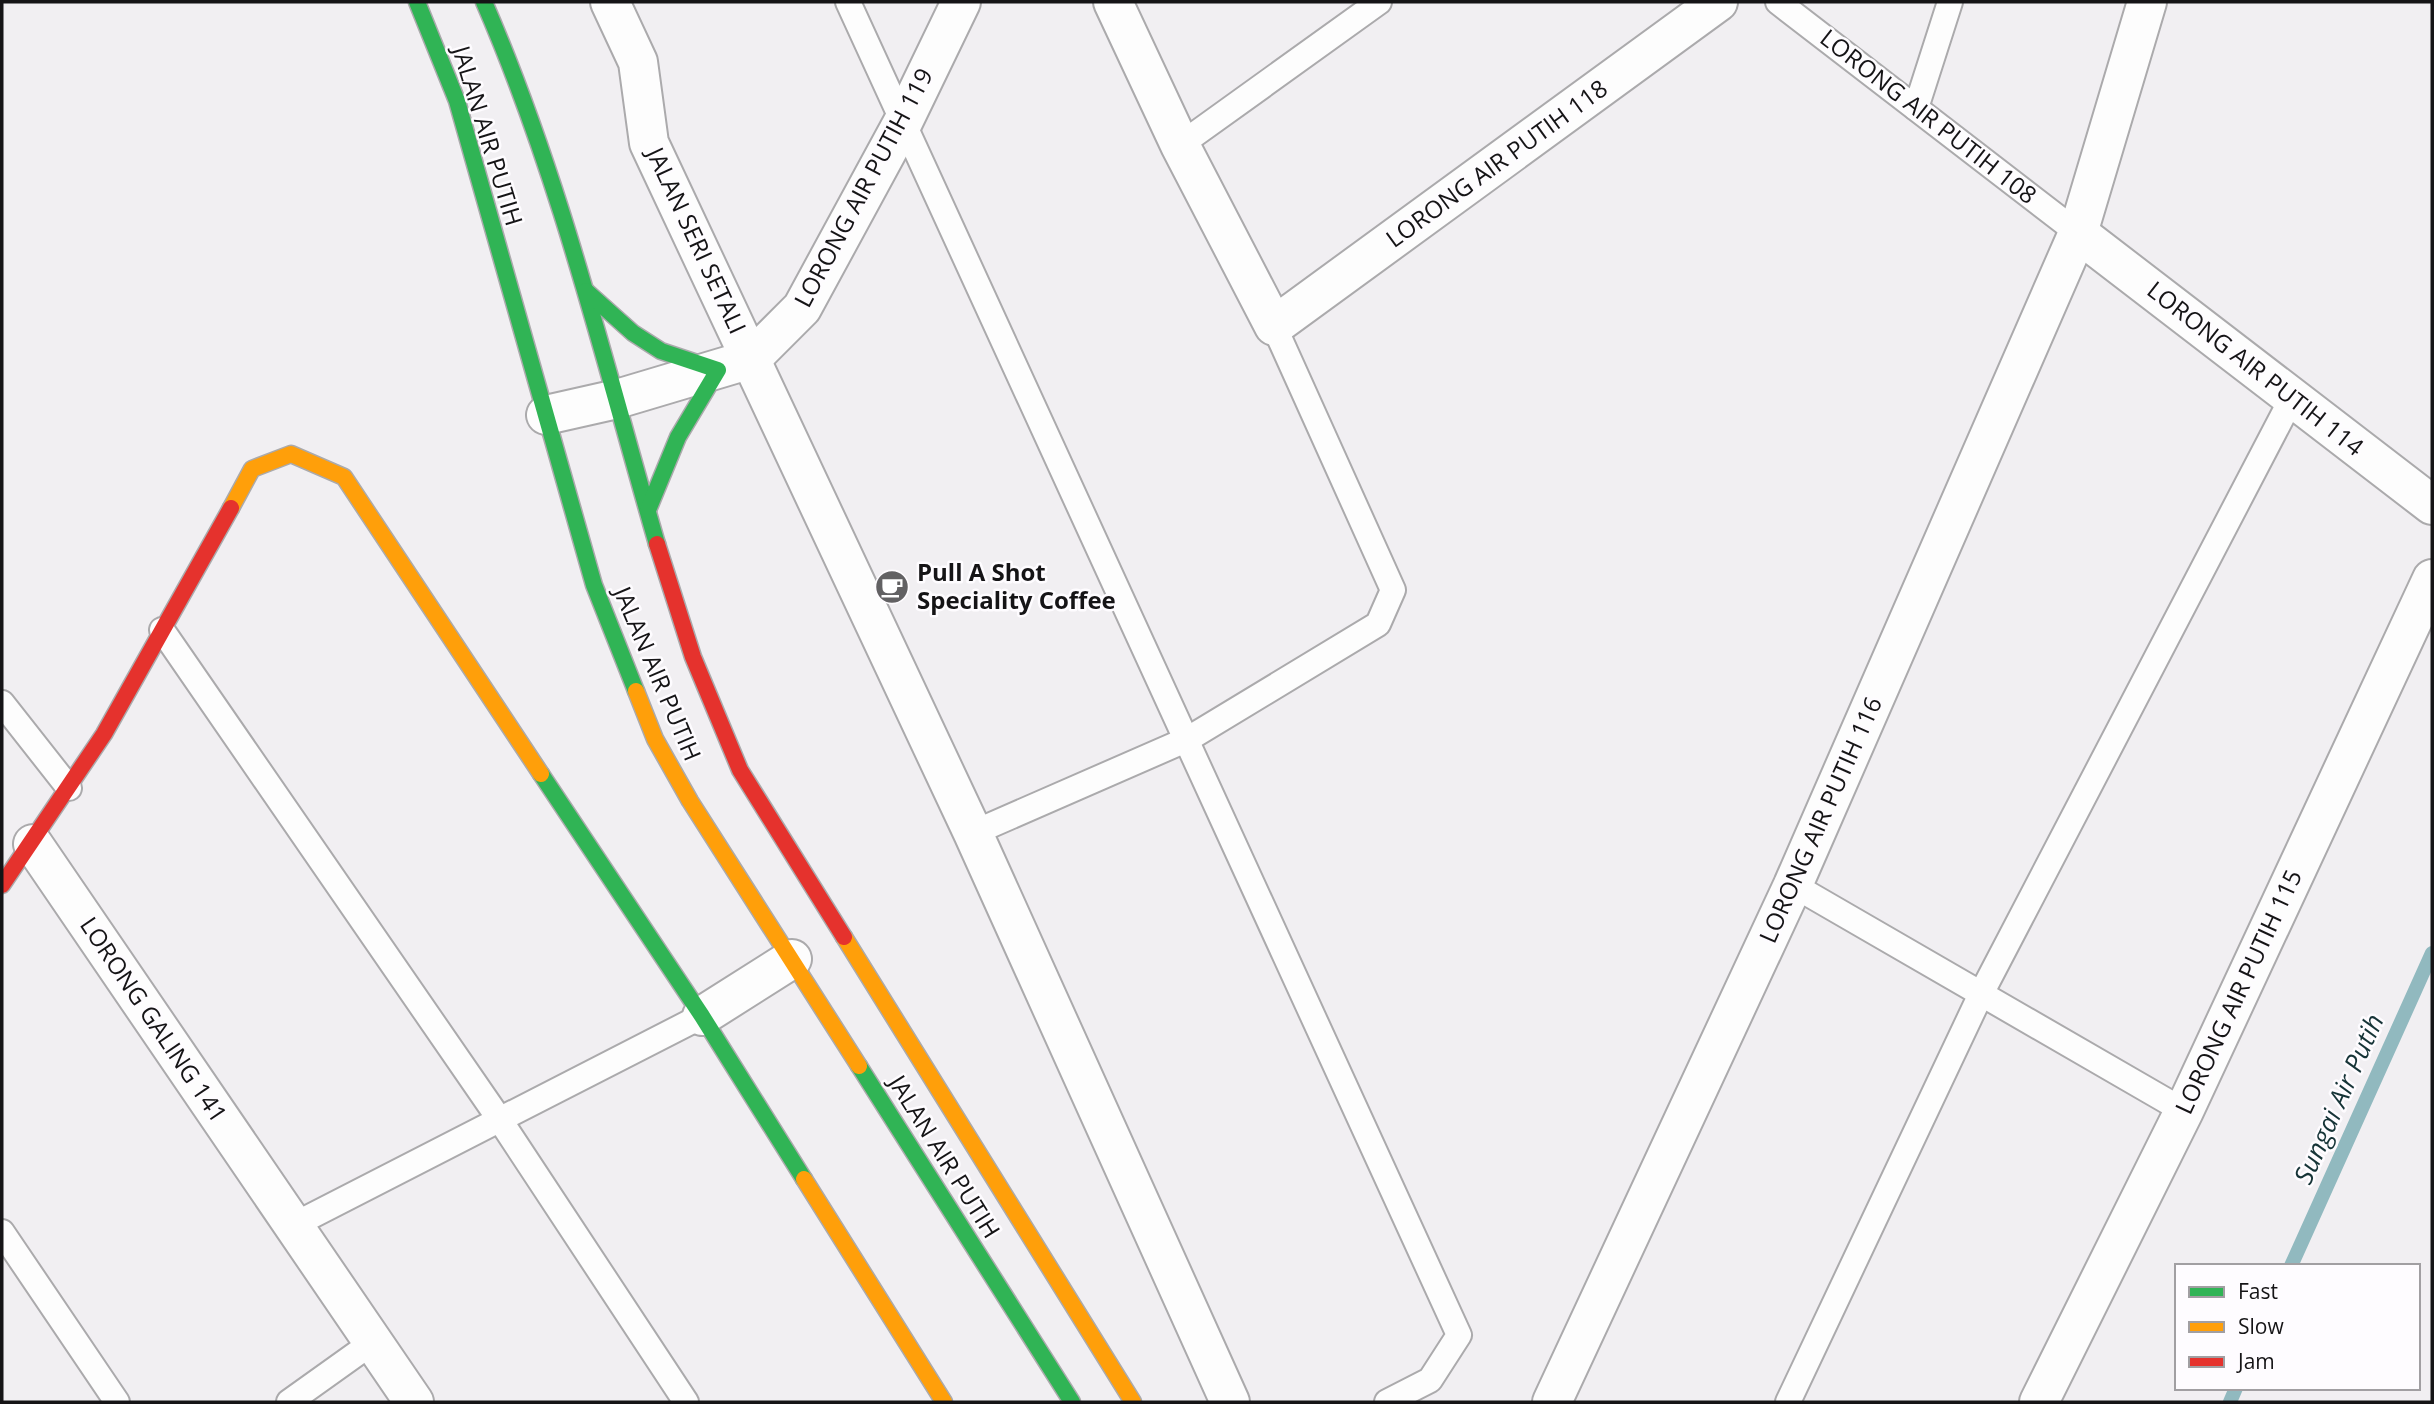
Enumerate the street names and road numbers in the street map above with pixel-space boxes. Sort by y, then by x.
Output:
street label: LORONG AIR PUTIH 108 [1814,21,2044,211]
street label: JALAN AIR PUTIH [445,40,531,229]
street label: LORONG AIR PUTIH 119 [786,62,940,313]
street label: LORONG AIR PUTIH 118 [1379,71,1614,254]
street label: JALAN SERI SETALI [639,140,755,339]
street label: LORONG AIR PUTIH 114 [2141,273,2371,463]
street label: JALAN AIR PUTIH [606,579,710,766]
street label: LORONG AIR PUTIH 116 [1750,691,1889,948]
street label: LORONG AIR PUTIH 115 [2166,864,2309,1119]
street label: LORONG GALING 141 [73,910,235,1128]
street label: JALAN AIR PUTIH [881,1067,1009,1244]

